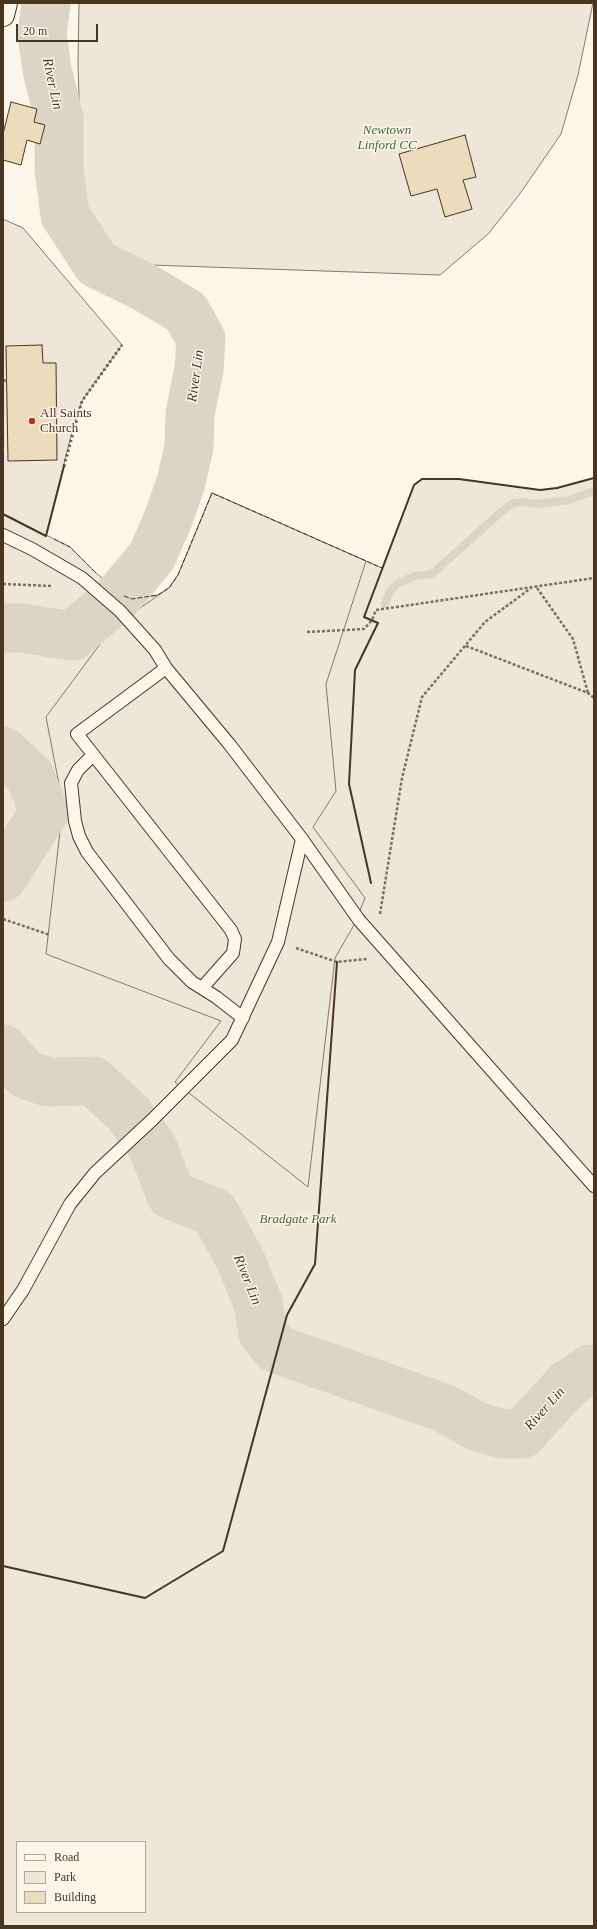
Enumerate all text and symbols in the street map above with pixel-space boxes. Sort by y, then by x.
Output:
scale bar [18,16,100,42]
text: 20 m [23,24,47,38]
water label: River Lin [38,57,66,111]
park label: Newtown Linford CC [357,123,417,154]
water label: River Lin [184,349,208,403]
place label: All Saints Church [40,406,92,437]
marker: All Saints Church [27,416,37,426]
park label: Bradgate Park [260,1212,336,1228]
water label: River Lin [229,1253,265,1307]
water label: River Lin [521,1384,569,1434]
legend [16,1841,146,1913]
text: Road [54,1850,79,1864]
text: Park [54,1870,76,1884]
text: Building [54,1890,96,1904]

